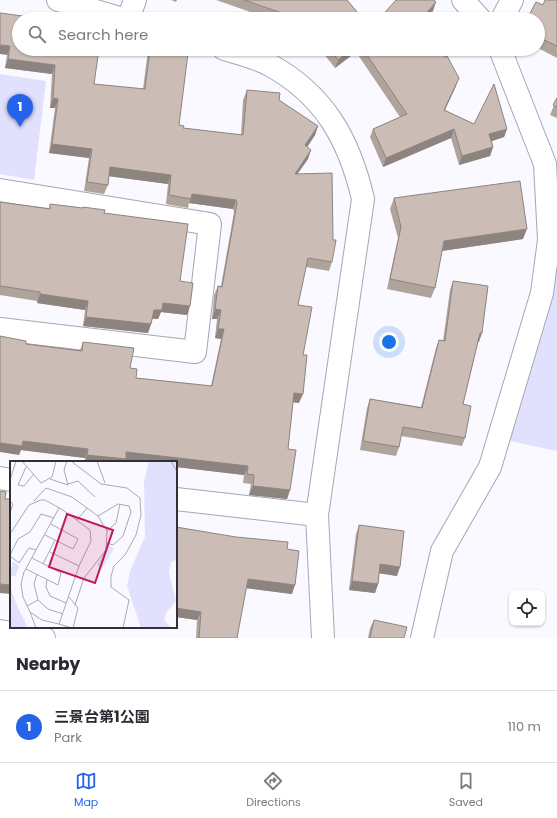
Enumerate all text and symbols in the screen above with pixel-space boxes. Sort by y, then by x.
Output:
search box [12,12,545,56]
icon: search [26,23,48,45]
text: Search here [58,24,148,45]
pin: 1 [7,94,33,127]
your location [379,332,399,352]
inset map [10,461,177,628]
map controls [509,590,545,626]
button: locate [509,590,545,626]
text: Nearby [16,652,80,676]
text: 三景台第1公園 [54,706,150,727]
text: 1 [27,717,31,736]
text: 110 m [508,717,541,736]
text: Park [54,728,82,747]
tab: Map [74,770,98,811]
tab: Directions [246,770,301,811]
tab: Saved [449,770,483,811]

